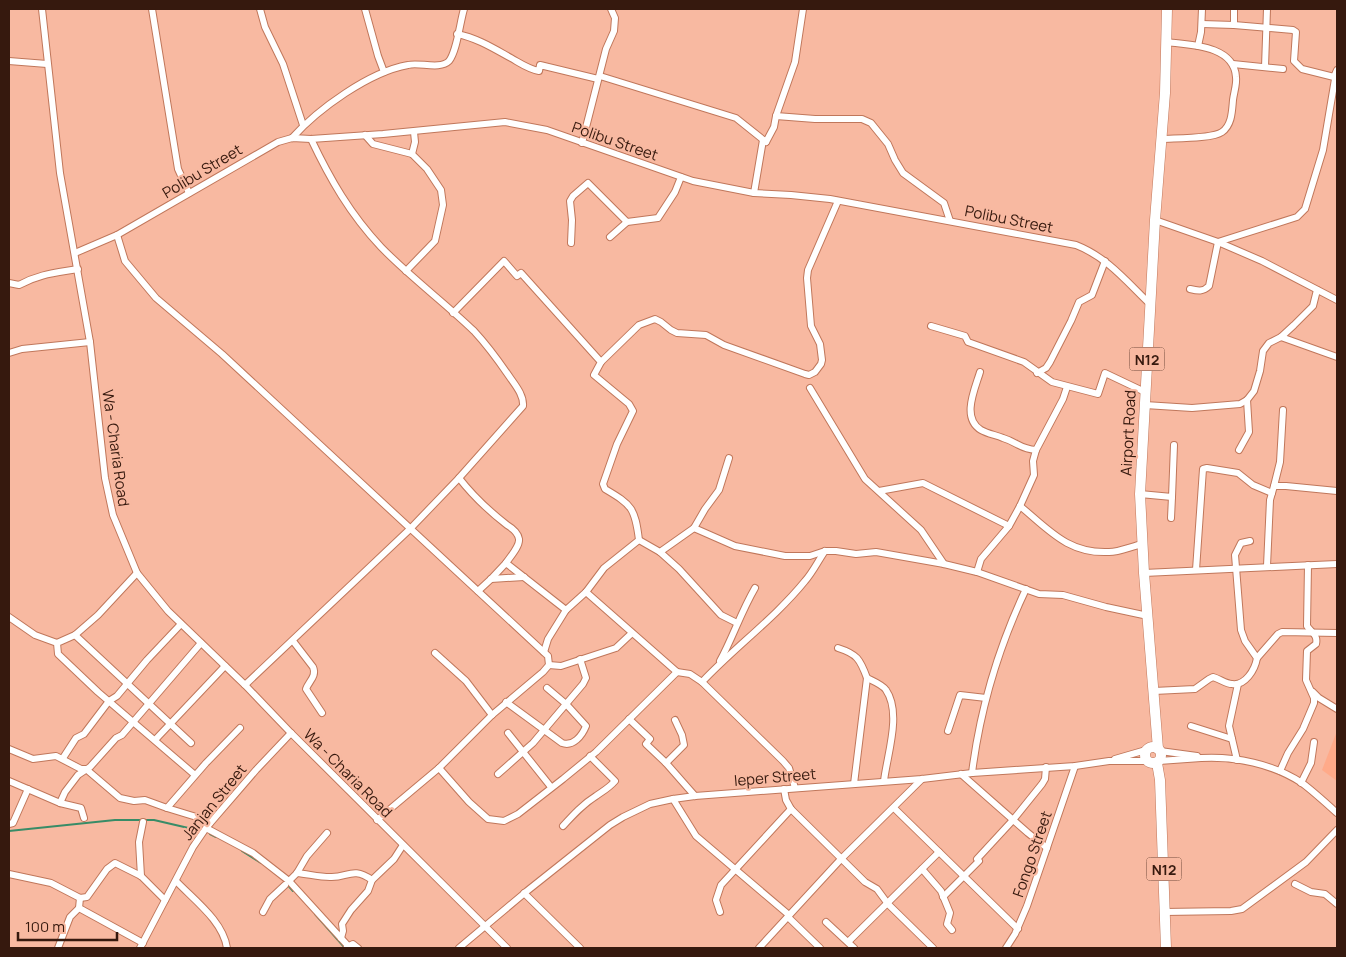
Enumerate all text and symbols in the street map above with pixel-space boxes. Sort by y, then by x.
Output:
street label: Polibu Street [569,116,661,166]
street label: Polibu Street [158,139,246,203]
street label: Polibu Street [963,200,1055,238]
road number: N12 [1130,348,1164,370]
street label: Wa - Charia Road [97,388,135,508]
street label: Airport Road [1115,389,1141,477]
street label: Wa - Charia Road [299,724,397,822]
street label: Janjan Street [177,760,251,844]
street label: Ieper Street [733,763,817,791]
street label: Fongo Street [1007,808,1057,900]
road number: N12 [1146,858,1182,881]
scale bar [18,910,116,942]
text: 100 m [25,916,65,937]

